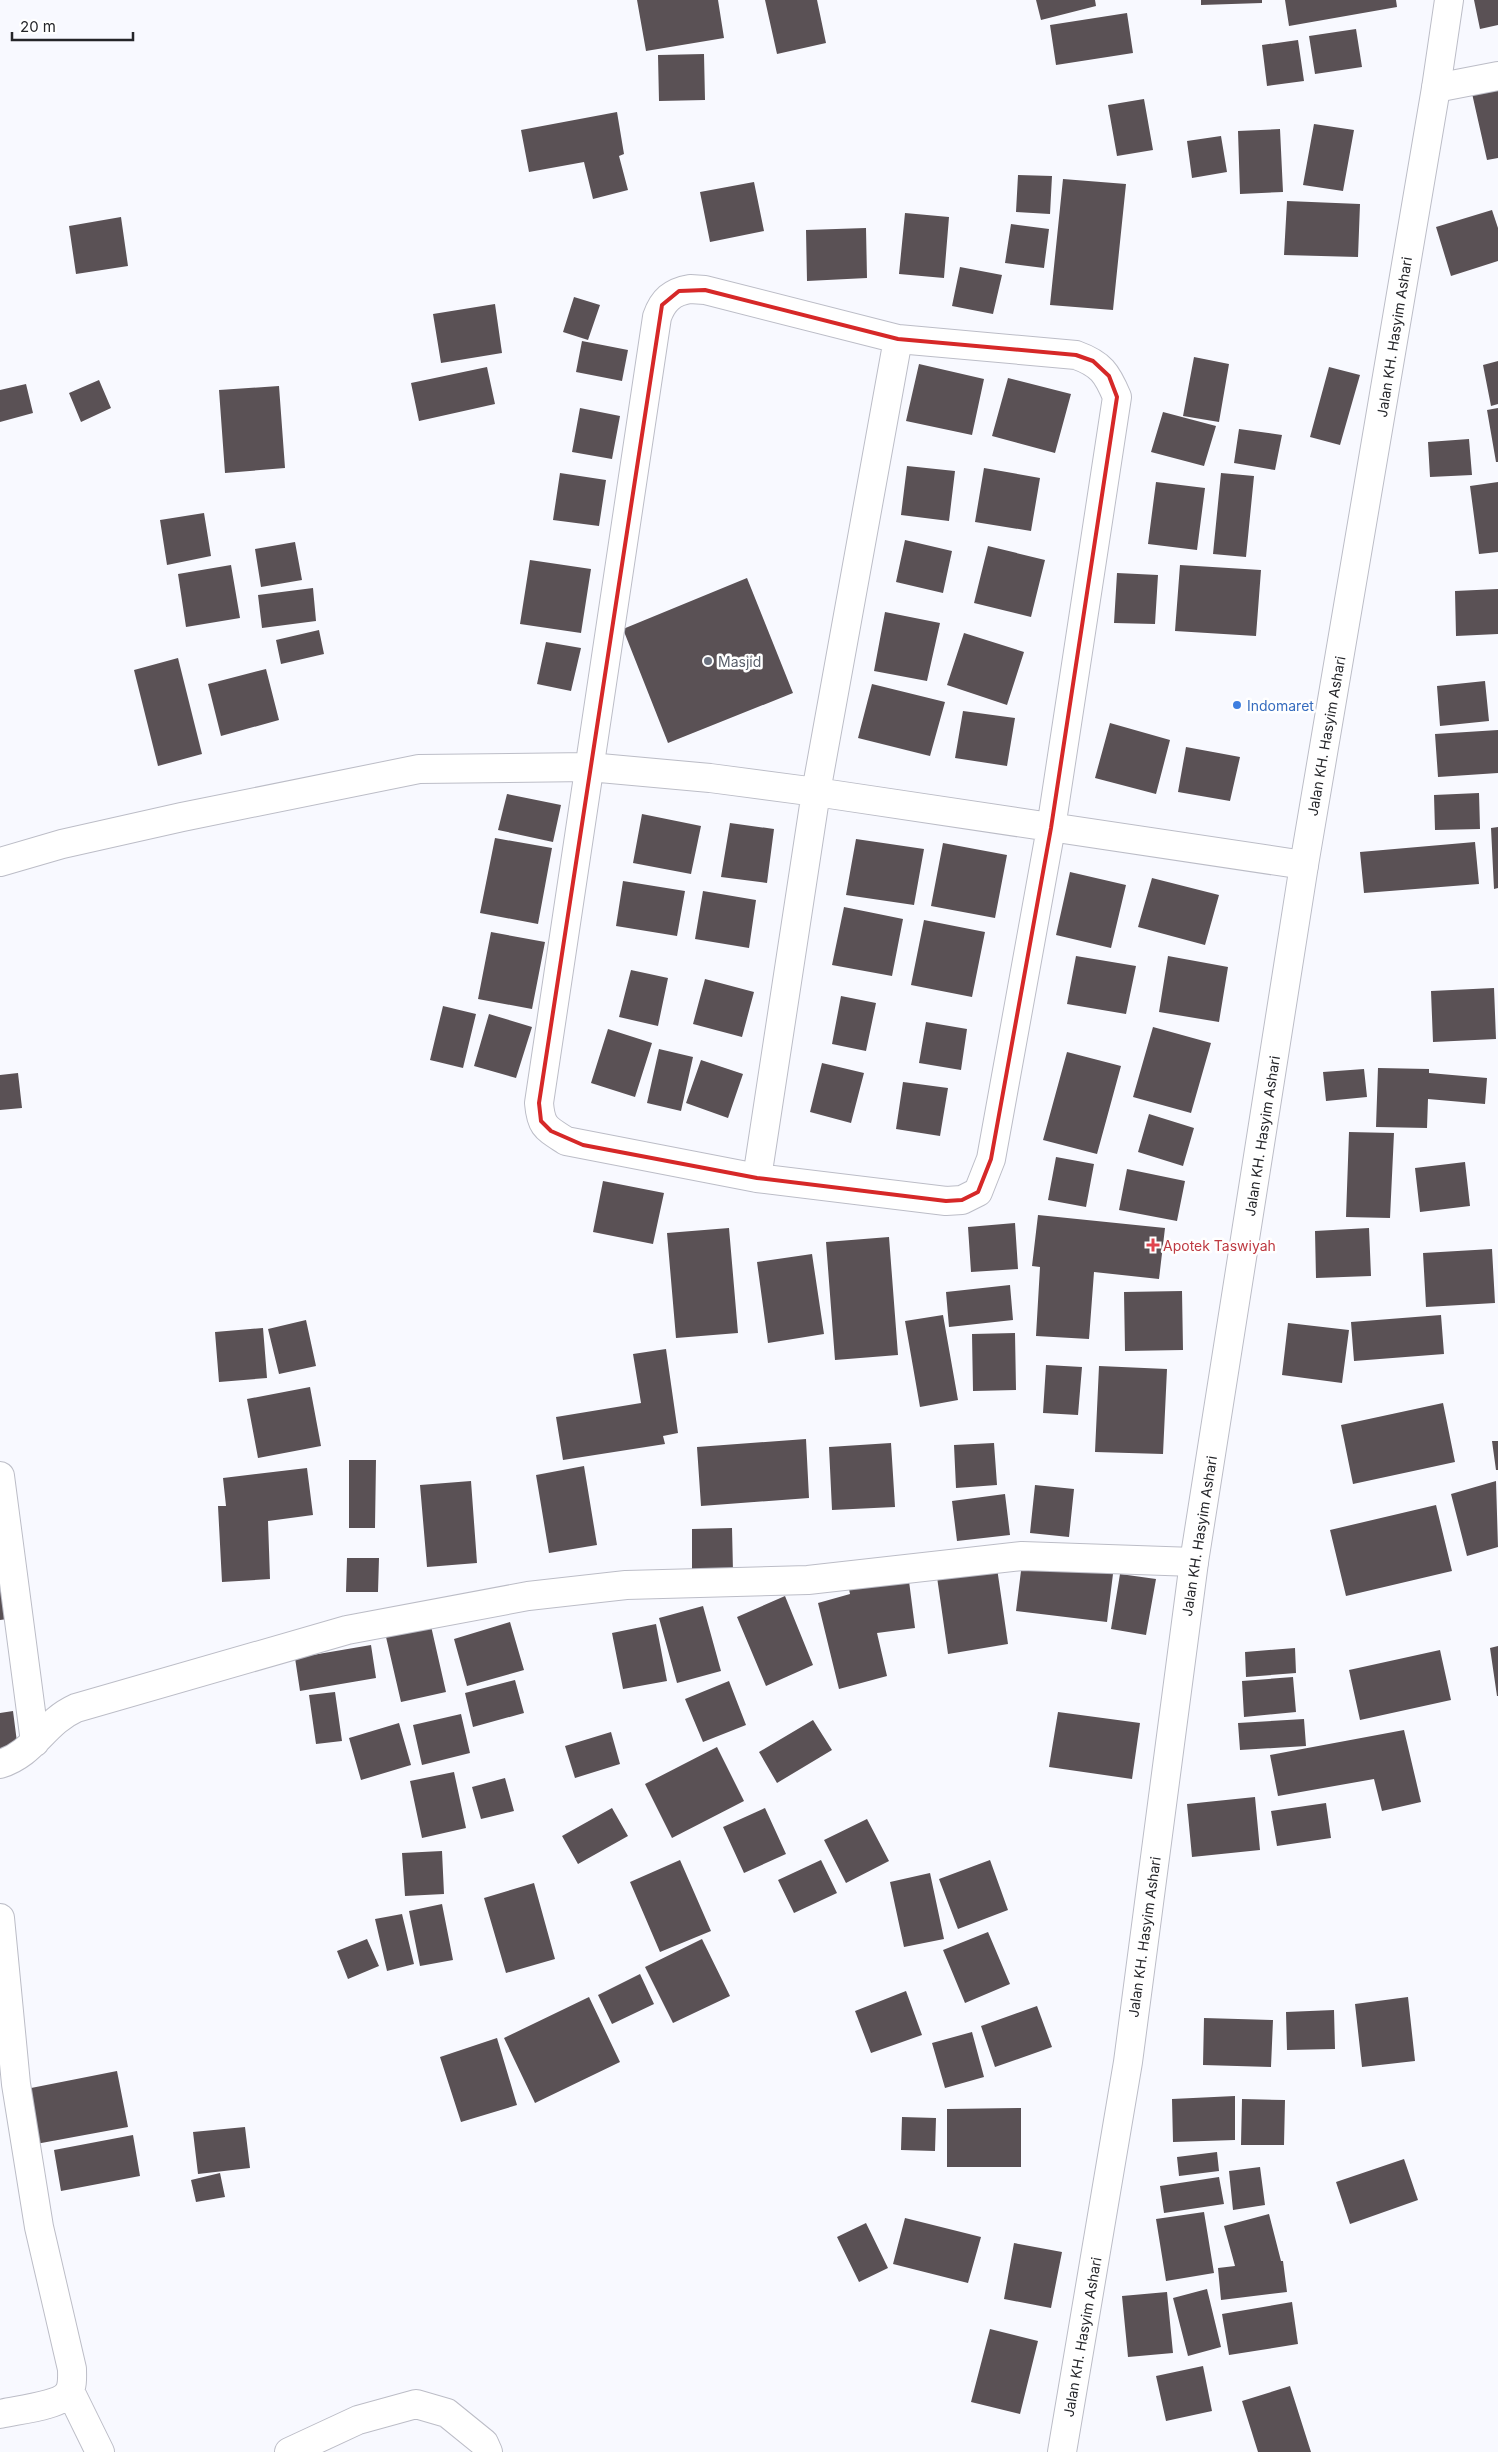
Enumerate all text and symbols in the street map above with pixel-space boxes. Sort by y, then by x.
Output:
scale bar [12,10,134,42]
text: 20 m [20,17,56,36]
street label: Jalan KH. Hasyim Ashari [1373,256,1415,418]
place label: Masjid [718,653,761,670]
marker: Masjid [702,655,714,667]
street label: Jalan KH. Hasyim Ashari [1304,655,1348,817]
place label: Indomaret [1247,697,1314,714]
marker: Indomaret [1231,699,1243,711]
street label: Jalan KH. Hasyim Ashari [1241,1055,1283,1217]
place label: Apotek Taswiyah [1163,1237,1276,1254]
marker: Apotek Taswiyah [1147,1239,1159,1251]
street label: Jalan KH. Hasyim Ashari [1178,1455,1220,1617]
street label: Jalan KH. Hasyim Ashari [1124,1855,1164,2019]
street label: Jalan KH. Hasyim Ashari [1060,2256,1104,2418]

